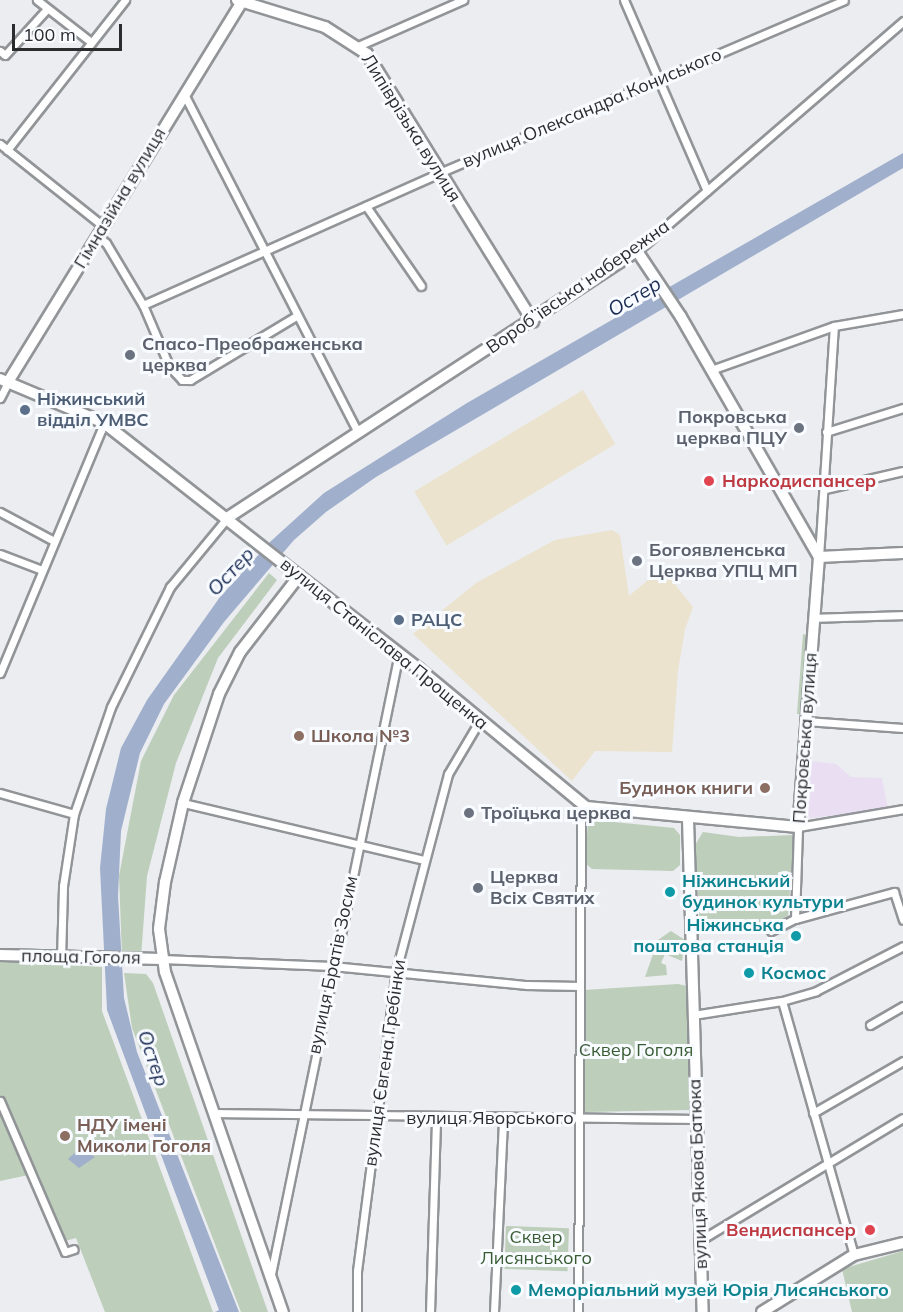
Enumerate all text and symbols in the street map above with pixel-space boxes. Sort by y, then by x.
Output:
scale bar [15,12,124,50]
text: 100 m [23,23,76,46]
street label: вулиця Олександра Кониського [459,43,725,173]
street label: Липіврізька вулиця [357,50,465,206]
street label: Гімназійна вулиця [69,124,171,272]
street label: Воробʼївська набережна [482,215,674,359]
water label: Остер [603,271,665,321]
place label: Спасо-Преображенська церква [142,334,363,376]
marker: Спасо-Преображенська церква [123,348,137,362]
place label: Ніжинський відділ УМВС [37,389,149,432]
marker: Ніжинський відділ УМВС [18,403,32,417]
place label: Покровська церква ПЦУ [676,407,787,450]
marker: Покровська церква ПЦУ [792,421,806,435]
place label: Наркодиспансер [722,470,876,492]
marker: Наркодиспансер [700,472,718,490]
place label: Богоявленська Церква УПЦ МП [649,540,798,582]
water label: Остер [201,542,259,600]
street label: вулиця Станіслава Прощенка [276,553,492,735]
marker: Богоявленська Церква УПЦ МП [630,554,644,568]
place label: РАЦС [411,609,462,631]
marker: РАЦС [392,613,406,627]
street label: Покровська вулиця [788,652,822,824]
place label: Школа №3 [311,725,410,747]
marker: Школа №3 [292,729,306,743]
place label: Будинок книги [619,777,753,799]
marker: Будинок книги [758,781,772,795]
place label: Троїцька церква [481,802,631,824]
marker: Троїцька церква [462,806,476,820]
place label: Церква Всіх Святих [490,867,595,910]
place label: Ніжинський будинок культури [682,871,844,914]
street label: вулиця Братів Зосим [304,874,362,1056]
marker: Церква Всіх Святих [471,881,485,895]
marker: Ніжинський будинок культури [663,885,677,899]
place label: Ніжинська поштова станція [633,915,784,958]
marker: Ніжинська поштова станція [789,929,803,943]
street label: площа Гоголя [21,945,141,969]
street label: вулиця Євгена Гребінки [360,958,410,1168]
place label: Космос [761,962,826,984]
marker: Космос [742,966,756,980]
water label: Остер [133,1027,175,1089]
park label: Сквер Гоголя [579,1039,693,1061]
street label: вулиця Якова Батюка [684,1078,712,1270]
street label: вулиця Яворського [406,1107,574,1129]
place label: НДУ імені Миколи Гоголя [77,1115,211,1158]
marker: НДУ імені Миколи Гоголя [58,1129,72,1143]
place label: Вендиспансер [726,1219,856,1241]
marker: Вендиспансер [861,1221,879,1239]
park label: Сквер Лисянського [480,1227,592,1270]
place label: Меморіальний музей Юрія Лисянського [528,1279,889,1301]
marker: Меморіальний музей Юрія Лисянського [509,1283,523,1297]

